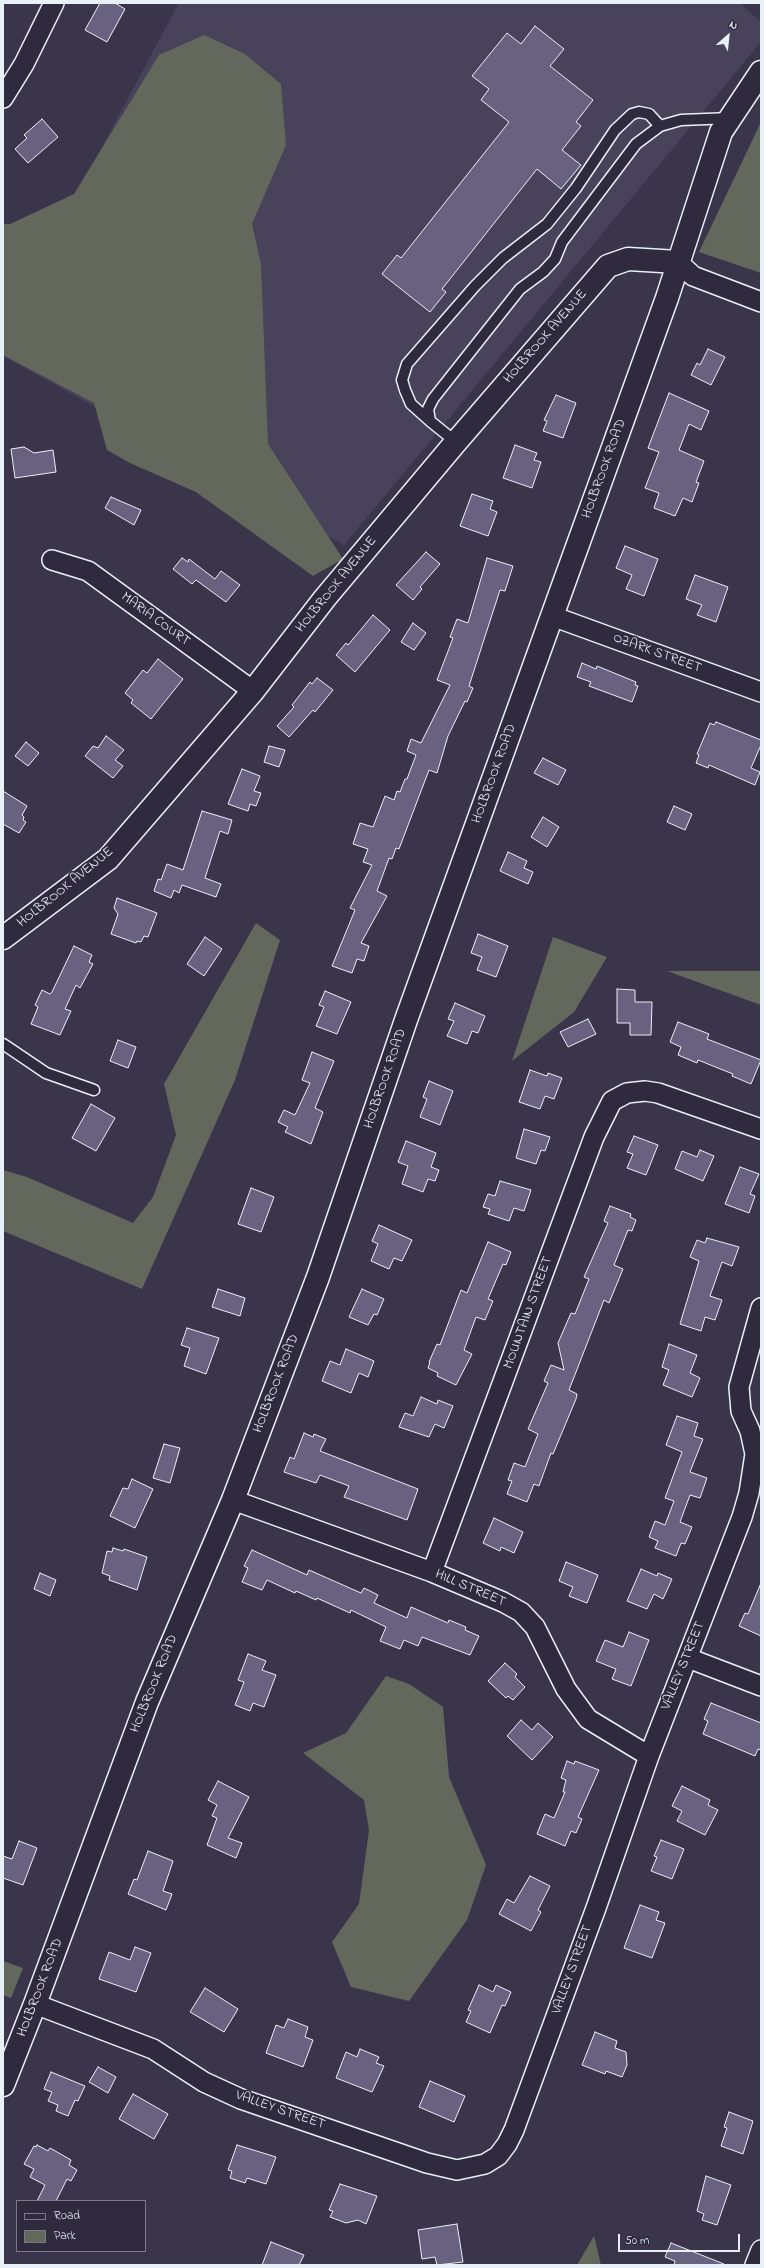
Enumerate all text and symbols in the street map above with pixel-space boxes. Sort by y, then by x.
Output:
north arrow [708,16,748,56]
text: N [727,16,740,34]
street label: HOLBROOK AVENUE [501,287,591,387]
street label: HOLBROOK ROAD [579,417,631,521]
street label: HOLBROOK AVENUE [293,533,381,637]
street label: MARIA COURT [117,589,193,651]
street label: OZARK STREET [611,630,703,678]
street label: HOLBROOK ROAD [469,722,521,826]
street label: HOLBROOK AVENUE [14,844,118,932]
street label: HOLBROOK ROAD [361,1027,411,1131]
street label: MOUNTAIN STREET [501,1254,557,1372]
street label: HOLBROOK ROAD [250,1332,304,1436]
street label: HILL STREET [432,1567,508,1611]
street label: VALLEY STREET [659,1619,709,1713]
street label: HOLBROOK ROAD [128,1632,182,1736]
street label: VALLEY STREET [549,1923,597,2017]
street label: HOLBROOK ROAD [14,1936,68,2040]
street label: VALLEY STREET [233,2088,327,2134]
legend [16,2200,146,2252]
text: Road [54,2207,80,2225]
scale bar [620,2226,742,2252]
text: Park [54,2227,76,2245]
text: 50 m [625,2232,649,2250]

